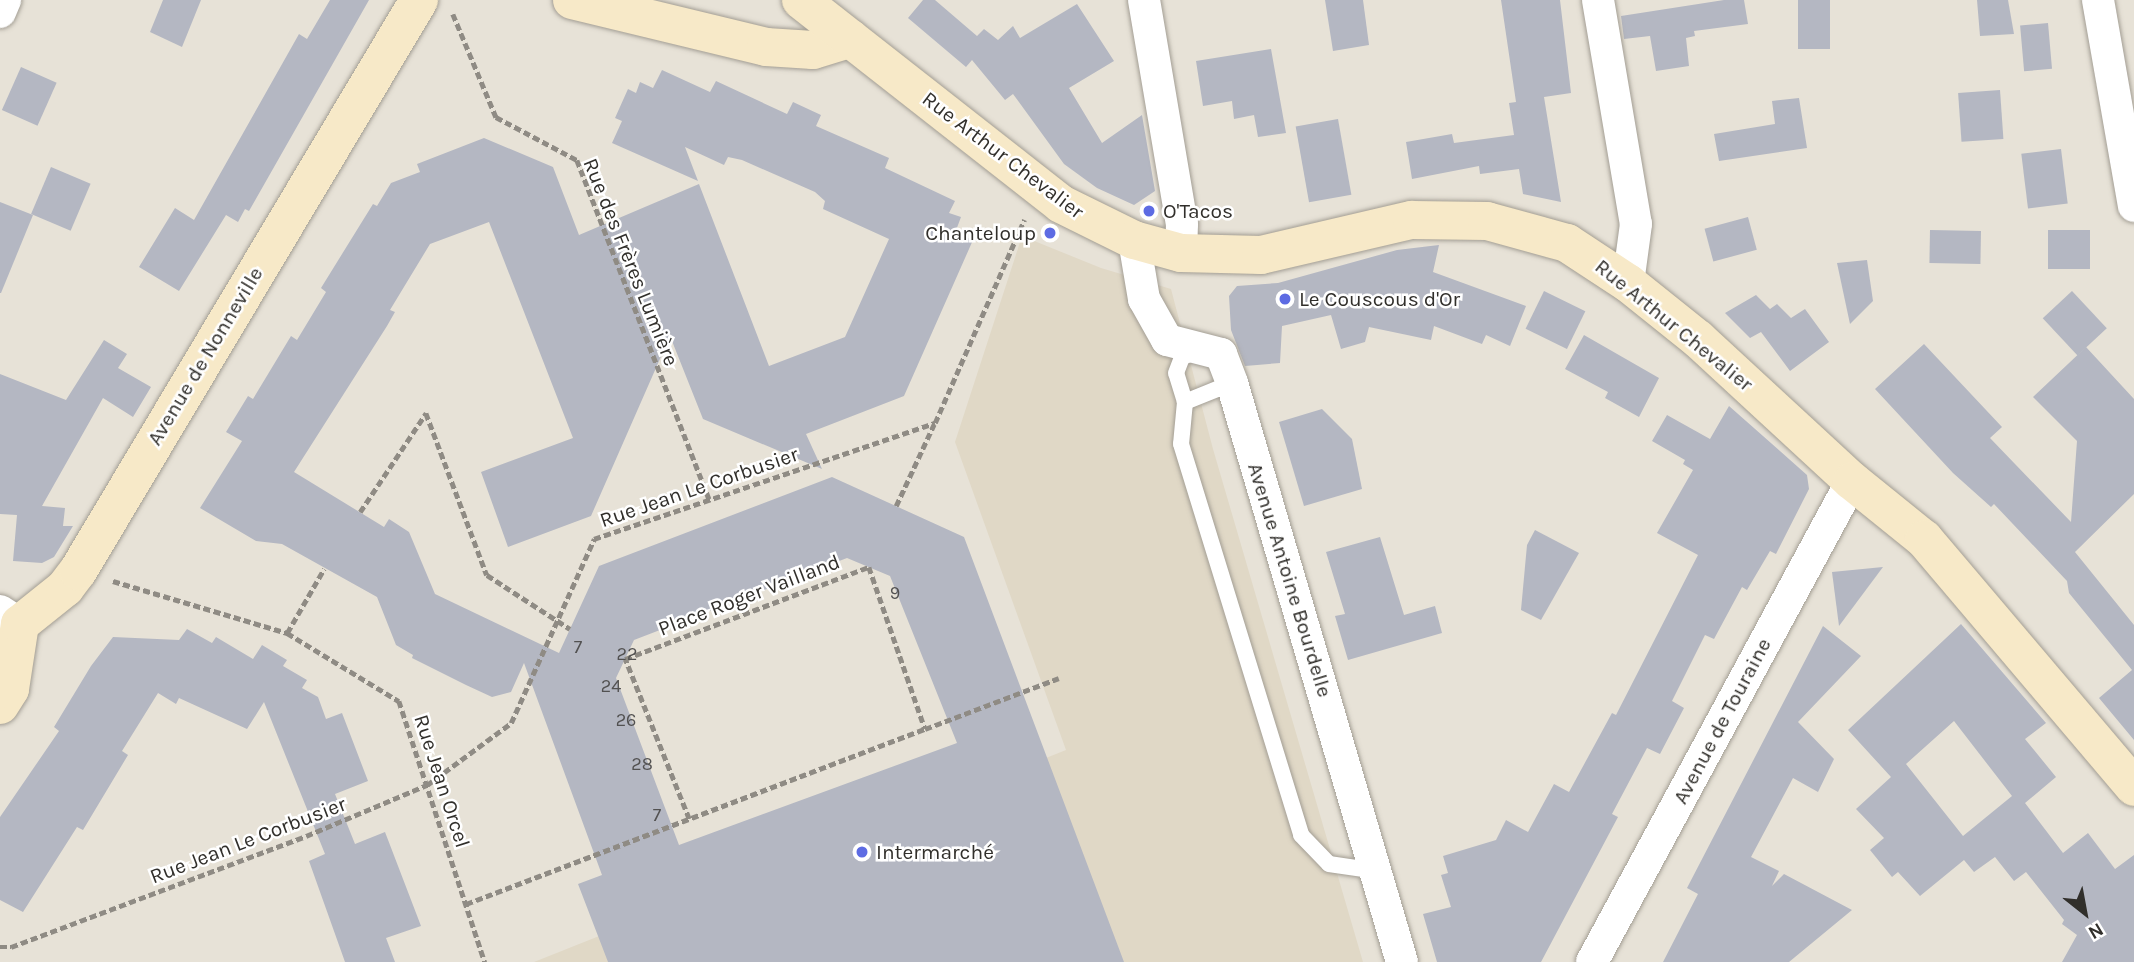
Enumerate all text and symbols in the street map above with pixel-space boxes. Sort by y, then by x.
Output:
street label: Rue Arthur Chevalier [917,86,1089,224]
street label: Rue des Frères Lumière [578,154,684,370]
place label: O'Tacos [1163,198,1233,224]
marker: O'Tacos [1141,203,1157,219]
place label: Chanteloup [925,220,1036,246]
marker: Chanteloup [1042,225,1058,241]
street label: Rue Arthur Chevalier [1590,254,1758,396]
street label: Avenue de Nonneville [142,262,268,450]
place label: Le Couscous d'Or [1299,286,1460,312]
marker: Le Couscous d'Or [1277,291,1293,307]
street label: Rue Jean Le Corbusier [596,441,802,533]
street label: Avenue Antoine Bourdelle [1242,460,1338,700]
street label: Place Roger Vailland [655,549,843,641]
house number: 9 [890,582,900,604]
street label: Avenue de Touraine [1668,634,1776,808]
house number: 7 [574,636,582,658]
house number: 22 [617,643,637,665]
house number: 24 [601,675,621,697]
house number: 26 [616,709,636,731]
street label: Rue Jean Orcel [409,711,475,851]
house number: 28 [631,753,653,775]
street label: Rue Jean Le Corbusier [146,791,350,889]
house number: 7 [653,804,661,826]
place label: Intermarché [876,839,994,865]
marker: Intermarché [854,844,870,860]
north arrow [2050,878,2120,948]
text: N [2084,918,2107,944]

